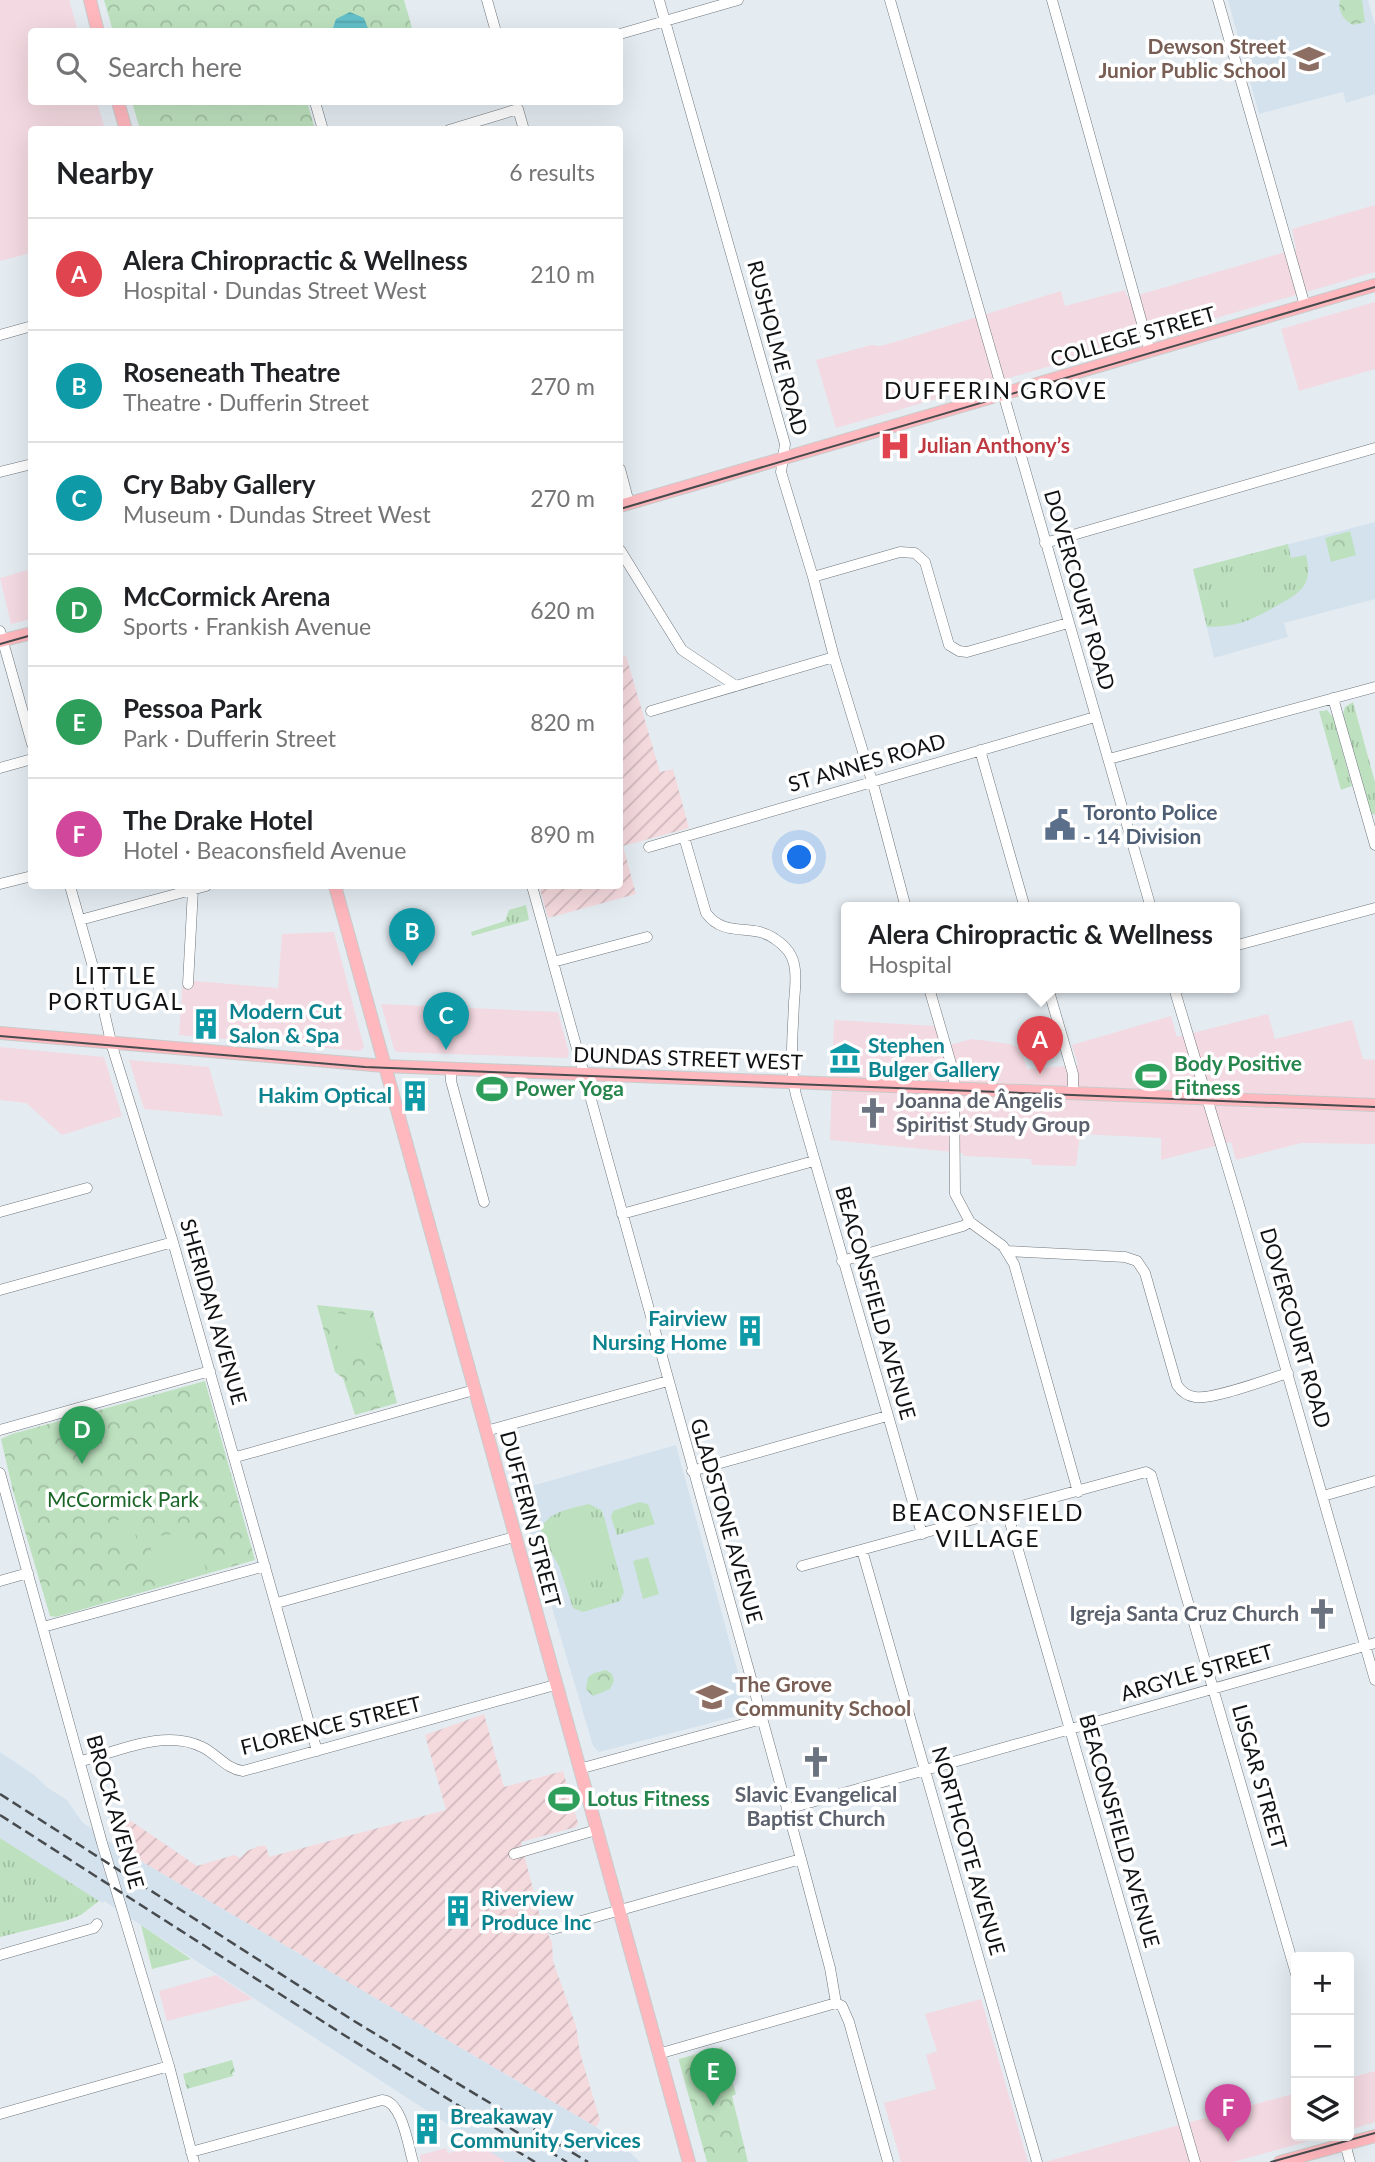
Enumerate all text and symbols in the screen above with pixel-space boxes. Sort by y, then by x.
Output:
search box [28,28,623,105]
place label: Dewson Street Junior Public School [1098,33,1286,82]
school or university icon: Dewson Street Junior Public School [1292,42,1326,76]
icon: search [52,48,90,86]
text: Search here [108,51,242,83]
text: Nearby [56,154,154,190]
text: 6 results [509,158,595,186]
text: Alera Chiropractic & Wellness [123,244,468,276]
street label: RUSHOLME ROAD [743,257,814,438]
text: A [71,260,87,288]
text: 210 m [530,260,595,288]
text: Hospital · Dundas Street West [123,276,427,304]
street label: COLLEGE STREET [1047,300,1218,371]
text: Roseneath Theatre [123,356,340,388]
text: B [71,372,87,400]
text: 270 m [530,372,595,400]
district label: DUFFERIN GROVE [884,376,1108,404]
text: Theatre · Dufferin Street [123,388,369,416]
hospital icon: Julian Anthony’s [878,429,912,463]
place label: Julian Anthony’s [918,432,1070,457]
text: Cry Baby Gallery [123,468,315,500]
text: C [71,484,87,512]
text: 270 m [530,484,595,512]
street label: DOVERCOURT ROAD [1040,487,1121,693]
text: Museum · Dundas Street West [123,500,431,528]
text: McCormick Arena [123,580,330,612]
text: D [70,596,88,624]
text: 620 m [530,596,595,624]
text: Sports · Frankish Avenue [123,612,371,640]
text: Pessoa Park [123,692,262,724]
text: E [72,708,86,736]
text: 820 m [530,708,595,736]
text: Park · Dufferin Street [123,724,336,752]
street label: ST ANNES ROAD [785,727,948,796]
place label: Toronto Police - 14 Division [1083,799,1218,848]
text: The Drake Hotel [123,804,313,836]
public building icon: Toronto Police - 14 Division [1043,808,1077,842]
text: F [72,820,86,848]
text: 890 m [530,820,595,848]
text: Hotel · Beaconsfield Avenue [123,836,406,864]
your location [782,840,816,874]
popup [841,902,1240,993]
pin: B [389,908,435,966]
text: Alera Chiropractic & Wellness [868,918,1213,950]
text: Hospital [868,950,952,978]
district label: LITTLE PORTUGAL [48,961,184,1015]
pin: C [423,992,469,1050]
place label: Modern Cut Salon & Spa [229,998,342,1047]
building icon: Modern Cut Salon & Spa [189,1007,223,1041]
pin: A [1017,1016,1063,1074]
place label: Stephen Bulger Gallery [868,1032,1001,1081]
street label: DUNDAS STREET WEST [573,1041,804,1074]
museum icon: Stephen Bulger Gallery [828,1041,862,1075]
place label: Body Positive Fitness [1174,1050,1302,1099]
sports icon: Body Positive Fitness [1134,1059,1168,1093]
sports icon: Power Yoga [475,1072,509,1106]
place label: Power Yoga [515,1075,624,1100]
building icon: Hakim Optical [398,1079,432,1113]
place label: Hakim Optical [258,1082,392,1107]
place label: Joanna de Ângelis Spiritist Study Group [896,1087,1090,1136]
church icon: Joanna de Ângelis Spiritist Study Group [856,1096,890,1130]
street label: BEACONSFIELD AVENUE [831,1183,922,1422]
street label: SHERIDAN AVENUE [176,1216,253,1407]
street label: DOVERCOURT ROAD [1256,1225,1337,1431]
place label: Fairview Nursing Home [592,1305,727,1354]
building icon: Fairview Nursing Home [733,1314,767,1348]
pin: D [59,1406,105,1464]
street label: GLADSTONE AVENUE [686,1415,769,1626]
street label: DUFFERIN STREET [496,1428,567,1610]
park label: McCormick Park [47,1486,199,1511]
district label: BEACONSFIELD VILLAGE [892,1498,1084,1552]
church icon: Igreja Santa Cruz Church [1305,1597,1339,1631]
place label: Igreja Santa Cruz Church [1070,1600,1299,1625]
street label: ARGYLE STREET [1118,1638,1276,1705]
place label: The Grove Community School [735,1671,911,1720]
school or university icon: The Grove Community School [695,1680,729,1714]
street label: FLORENCE STREET [238,1690,424,1759]
street label: LISGAR STREET [1228,1701,1293,1853]
street label: BEACONSFIELD AVENUE [1075,1711,1166,1950]
street label: BROCK AVENUE [83,1732,150,1891]
street label: NORTHCOTE AVENUE [928,1743,1011,1958]
church icon: Slavic Evangelical Baptist Church [799,1745,833,1779]
place label: Slavic Evangelical Baptist Church [735,1781,897,1830]
sports icon: Lotus Fitness [547,1782,581,1816]
place label: Lotus Fitness [587,1785,710,1810]
place label: Riverview Produce Inc [481,1885,591,1934]
building icon: Riverview Produce Inc [441,1894,475,1928]
map controls [1291,1952,1354,2141]
button: + [1291,1952,1354,2015]
button: − [1291,2015,1354,2078]
pin: E [690,2048,736,2106]
button: layers [1291,2078,1354,2141]
pin: F [1205,2084,1251,2142]
place label: Breakaway Community Services [450,2103,641,2152]
building icon: Breakaway Community Services [410,2112,444,2146]

